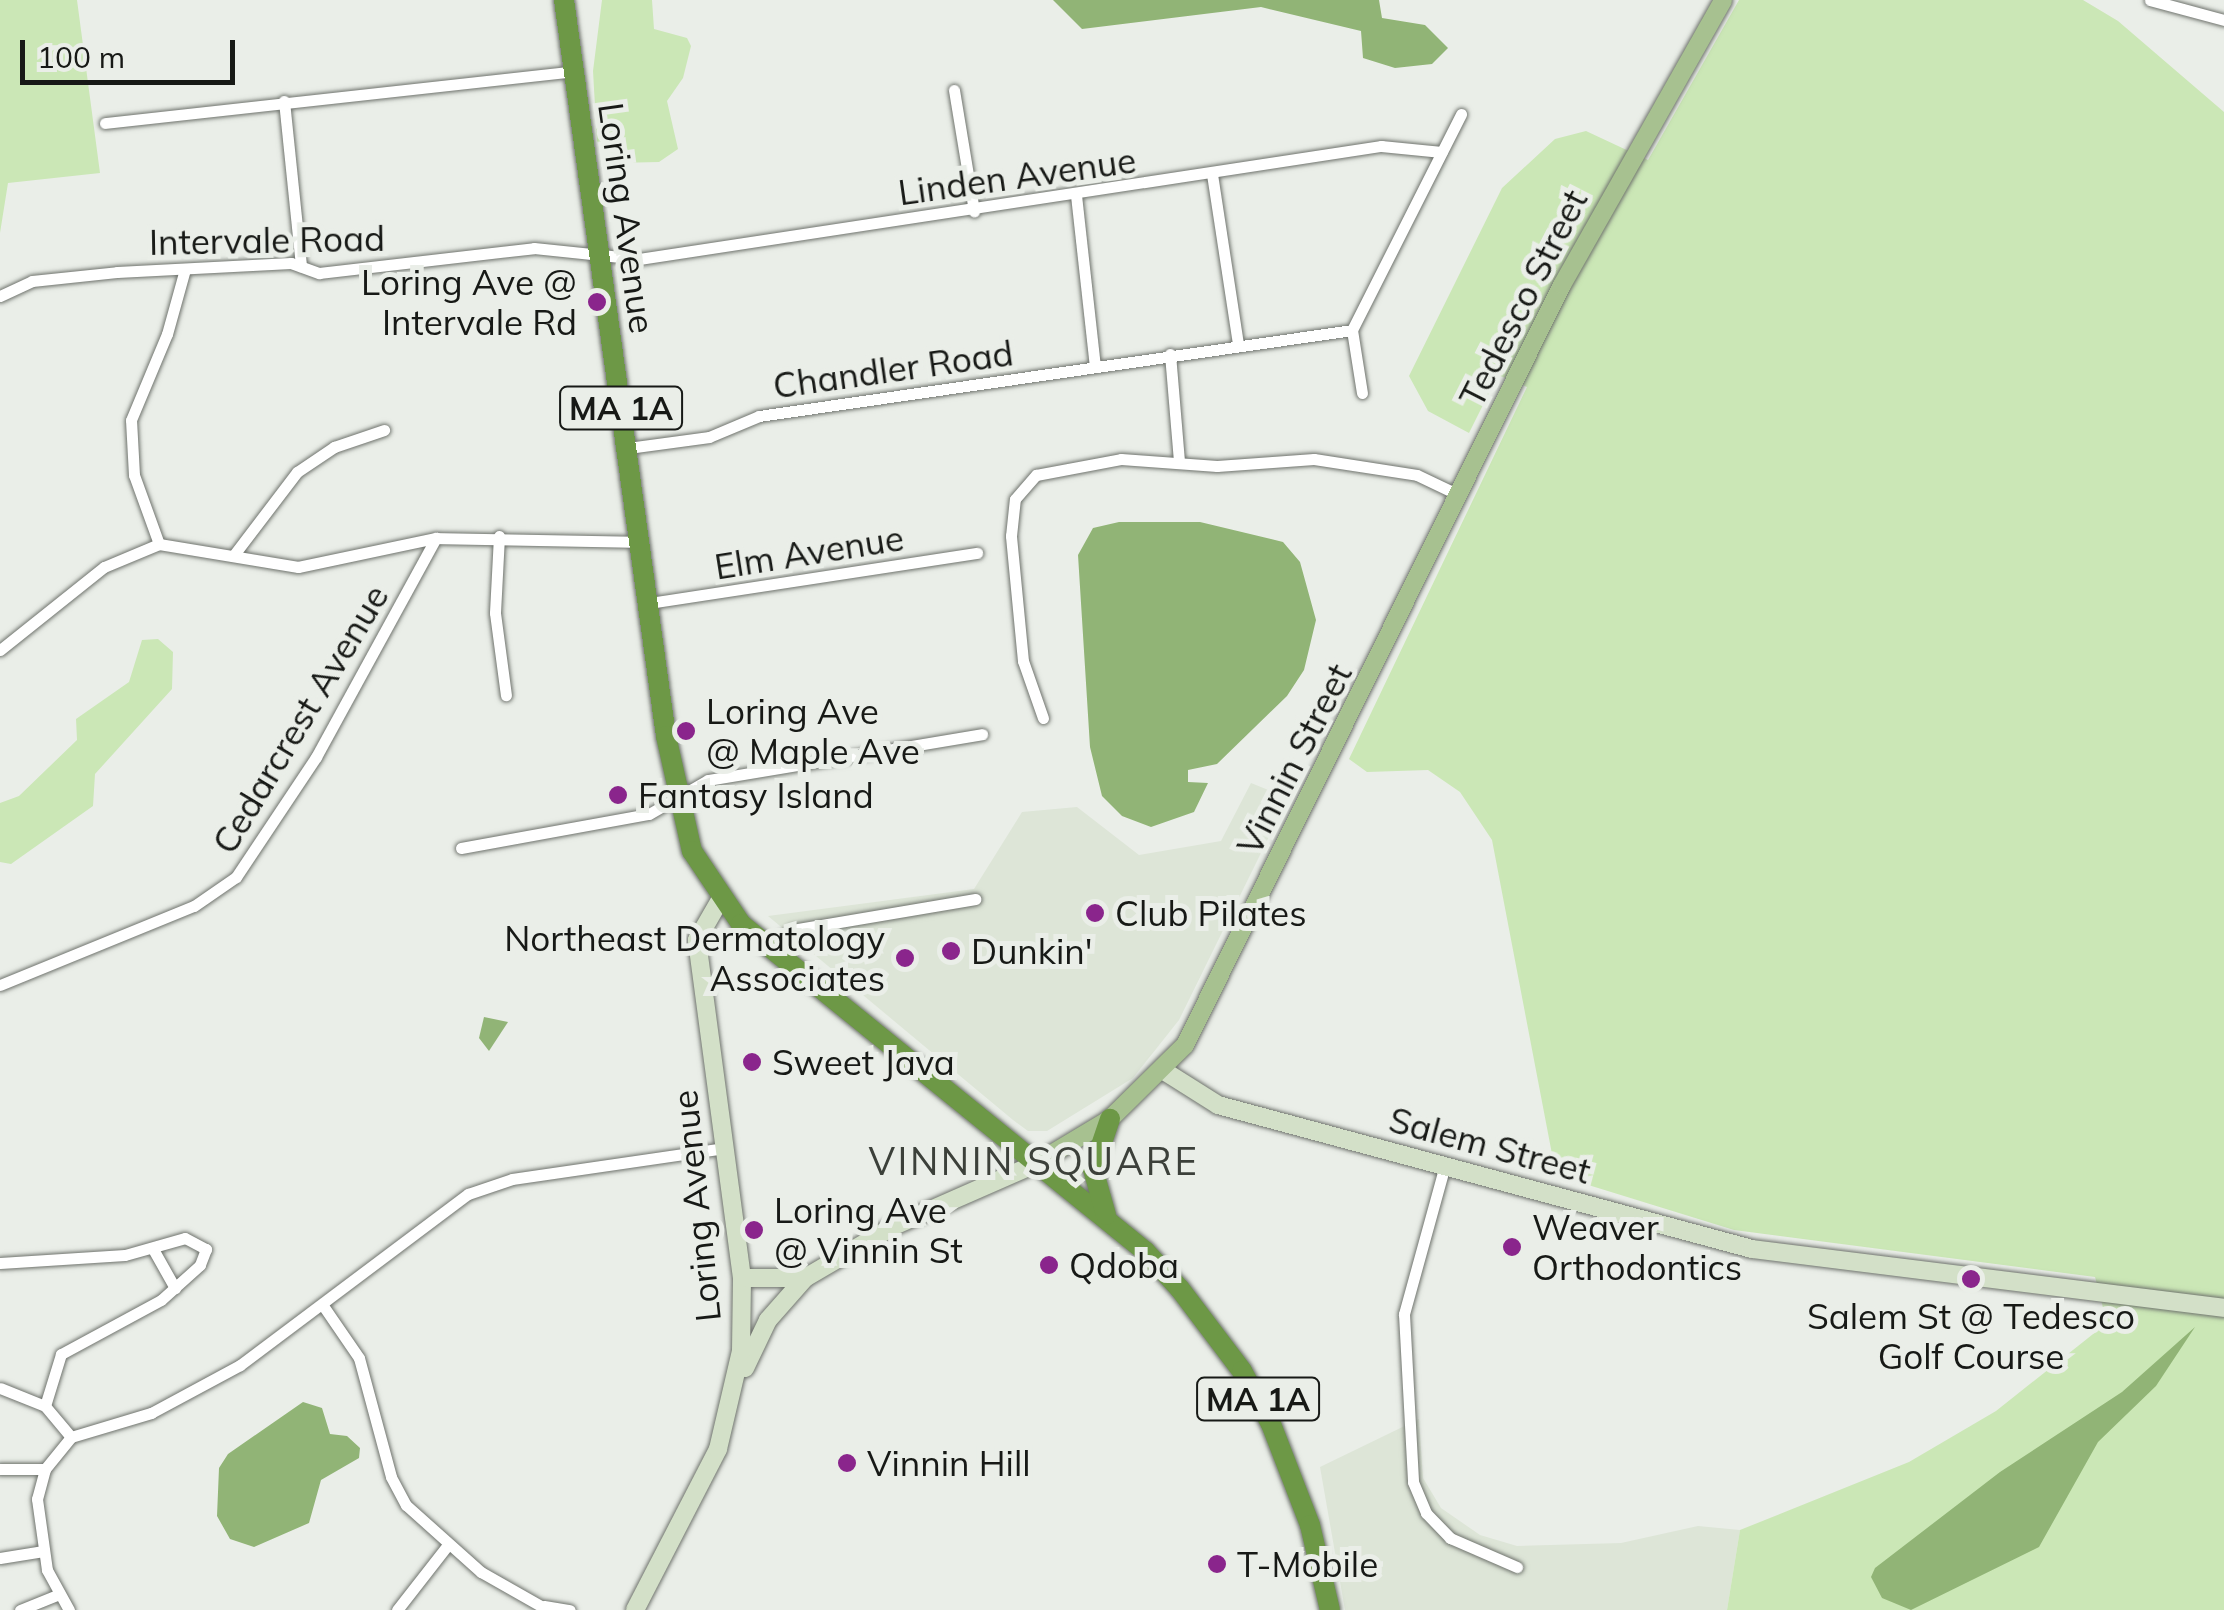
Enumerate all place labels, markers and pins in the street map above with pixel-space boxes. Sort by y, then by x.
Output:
place label: Loring Ave @ Intervale Rd [361,261,577,343]
marker: Loring Ave @ Intervale Rd [586,291,608,313]
place label: Loring Ave @ Maple Ave [706,690,920,772]
marker: Loring Ave @ Maple Ave [675,720,697,742]
place label: Fantasy Island [638,774,874,816]
marker: Fantasy Island [607,784,629,806]
place label: Club Pilates [1115,892,1307,934]
marker: Club Pilates [1084,902,1106,924]
place label: Northeast Dermatology Associates [504,917,885,999]
place label: Dunkin' [971,930,1092,972]
marker: Dunkin' [940,940,962,962]
marker: Northeast Dermatology Associates [894,947,916,969]
place label: Sweet Java [772,1041,955,1083]
marker: Sweet Java [741,1051,763,1073]
place label: Loring Ave @ Vinnin St [774,1189,963,1271]
place label: Weaver Orthodontics [1532,1206,1742,1288]
marker: Loring Ave @ Vinnin St [743,1219,765,1241]
marker: Weaver Orthodontics [1501,1236,1523,1258]
place label: Qdoba [1069,1244,1179,1286]
marker: Qdoba [1038,1254,1060,1276]
marker: Salem St @ Tedesco Golf Course [1960,1268,1982,1290]
place label: Salem St @ Tedesco Golf Course [1807,1295,2135,1377]
place label: Vinnin Hill [867,1442,1031,1484]
marker: Vinnin Hill [836,1452,858,1474]
place label: T-Mobile [1237,1543,1378,1585]
marker: T-Mobile [1206,1553,1228,1575]

